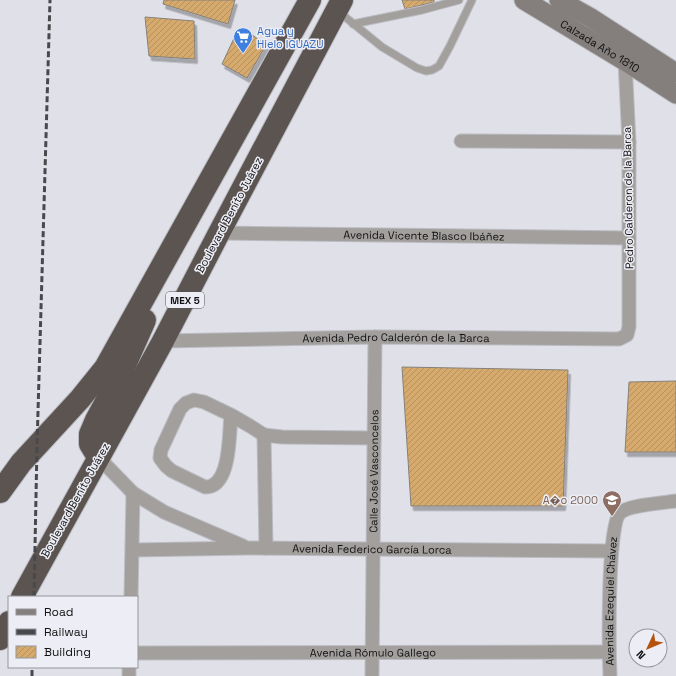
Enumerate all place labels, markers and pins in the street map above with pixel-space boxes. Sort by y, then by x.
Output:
place label: Agua y Hielo IGUAZU [257,24,323,51]
supermarket icon: Agua y Hielo IGUAZU [232,26,254,54]
school or university icon: A�o 2000 [601,489,623,517]
place label: A�o 2000 [543,493,598,507]

